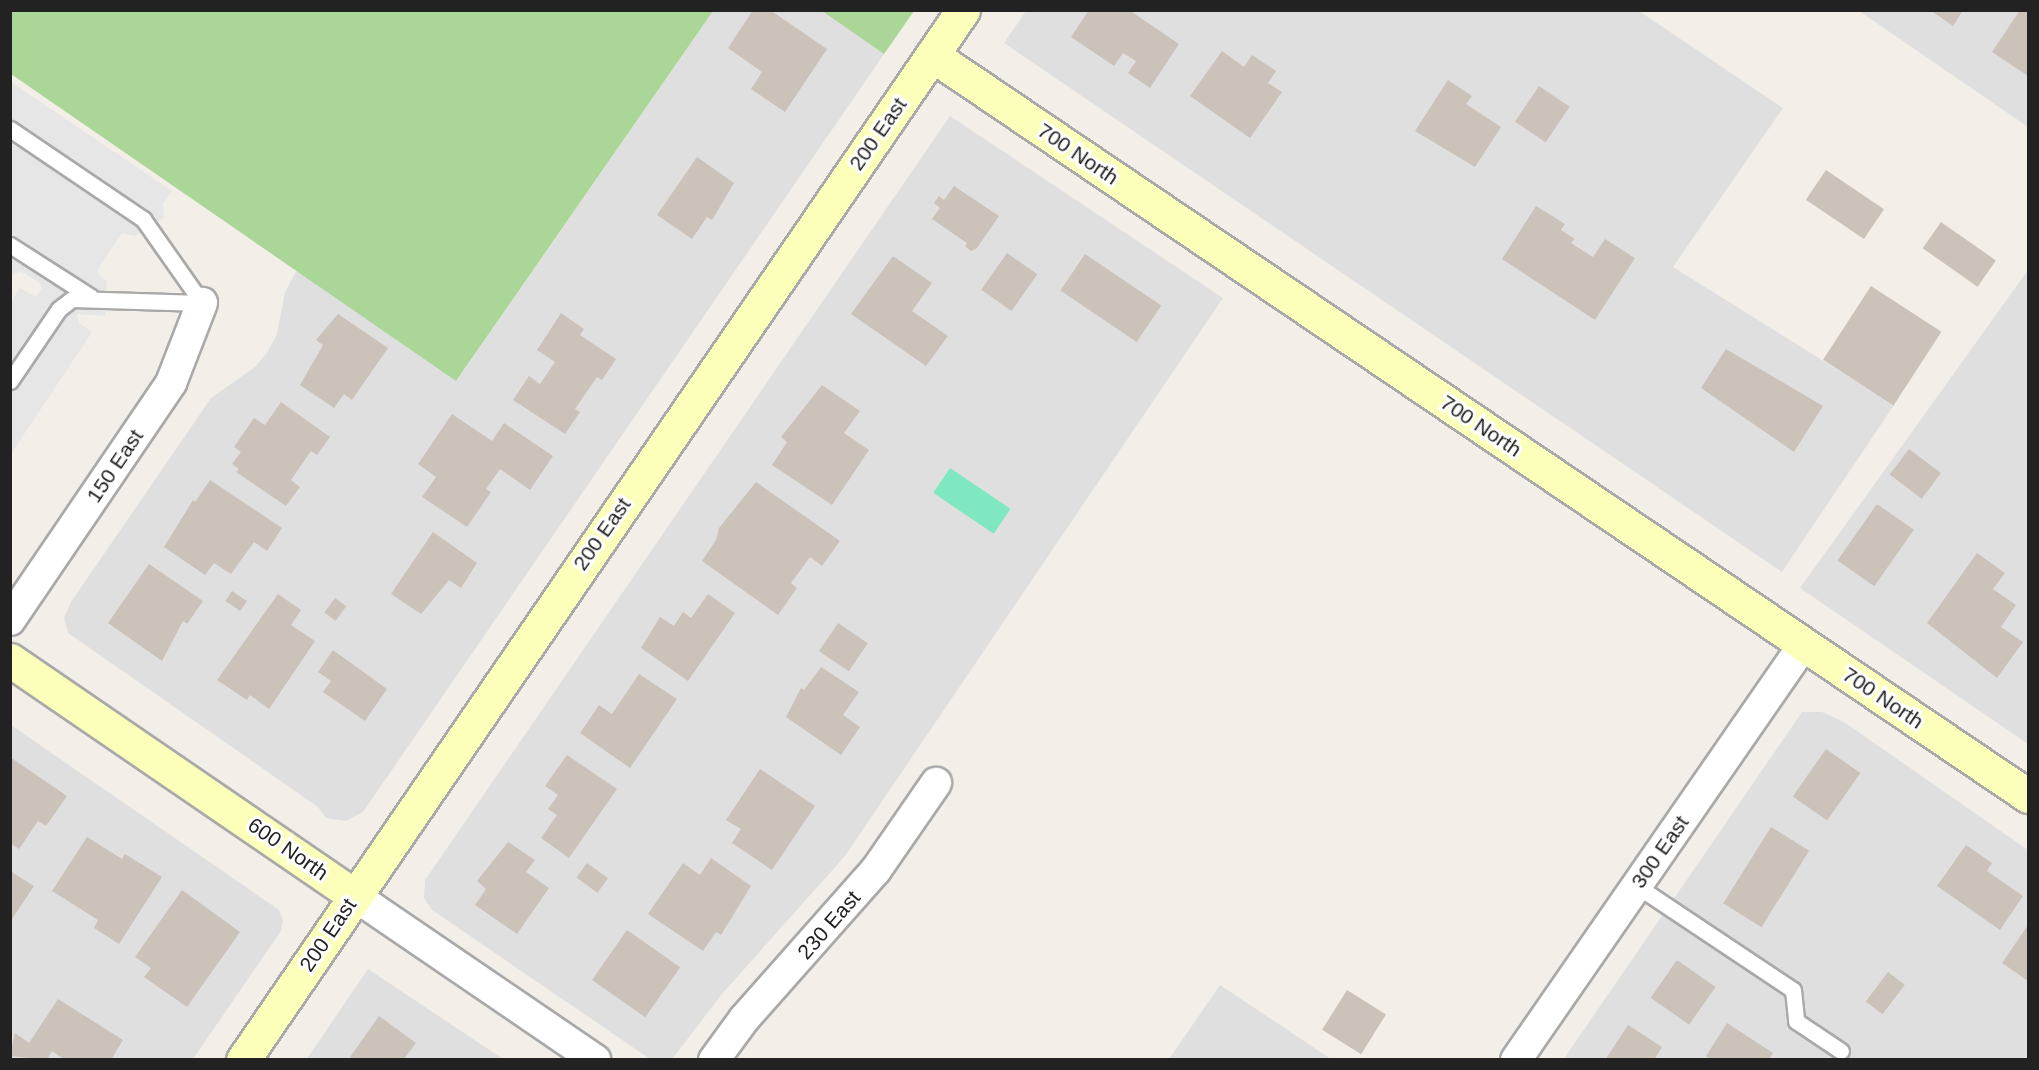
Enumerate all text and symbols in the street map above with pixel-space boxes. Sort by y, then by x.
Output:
street label: 200 East [844,93,912,175]
street label: 700 North [1033,118,1123,190]
street label: 700 North [1436,390,1526,462]
street label: 150 East [81,425,149,507]
street label: 200 East [568,493,636,575]
street label: 700 North [1838,662,1928,734]
street label: 300 East [1626,811,1694,893]
street label: 600 North [243,812,333,886]
street label: 230 East [792,885,866,965]
street label: 200 East [294,894,362,976]

